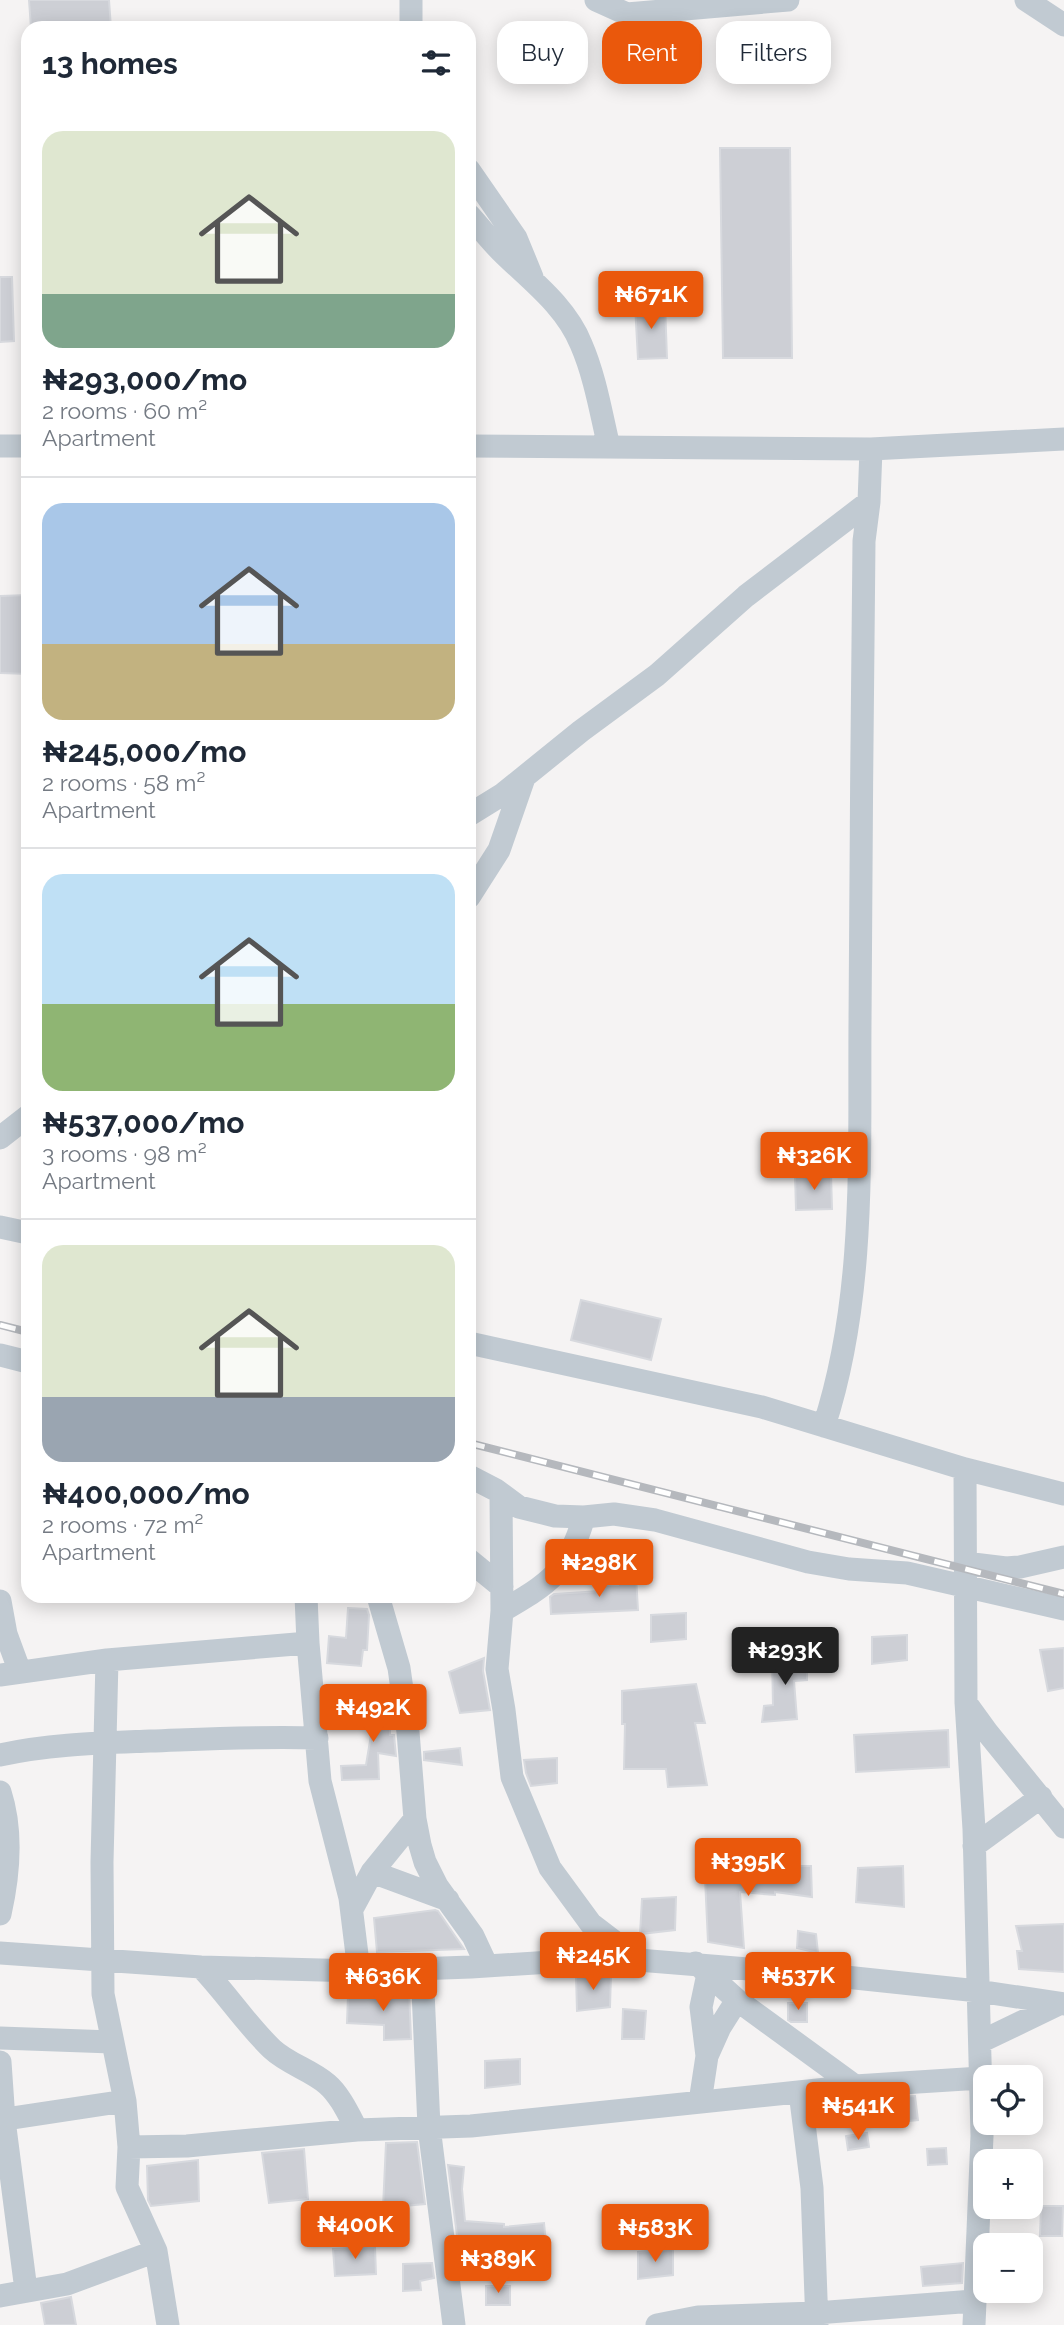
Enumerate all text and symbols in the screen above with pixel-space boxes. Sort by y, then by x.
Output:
chip: Buy [497,21,588,84]
chip: Rent [602,21,702,84]
chip: Filters [716,21,831,84]
icon: filters [417,44,455,82]
text: 13 homes [42,46,178,81]
icon: home [186,176,312,302]
pin: ₦671K [602,272,700,331]
text: ₦671K [614,280,688,307]
text: ₦293,000/mo [42,362,247,397]
text: 2 rooms · 60 m² [42,397,207,424]
text: Apartment [42,424,156,451]
icon: home [186,548,312,674]
text: ₦245,000/mo [42,734,246,769]
text: 2 rooms · 58 m² [42,769,205,796]
text: Apartment [42,796,156,823]
icon: home [186,919,312,1045]
text: ₦537,000/mo [42,1105,244,1140]
pin: ₦326K [765,1132,863,1192]
text: 3 rooms · 98 m² [42,1140,207,1167]
text: ₦326K [777,1141,851,1168]
text: Apartment [42,1167,156,1194]
icon: home [186,1290,312,1416]
text: ₦400,000/mo [42,1476,250,1511]
text: 2 rooms · 72 m² [42,1511,203,1538]
text: Apartment [42,1538,156,1565]
pin: ₦298K [550,1540,648,1599]
text: ₦298K [561,1548,637,1575]
pin: ₦293K [736,1628,834,1687]
text: ₦293K [748,1636,822,1663]
pin: ₦492K [324,1684,422,1744]
text: ₦492K [336,1693,410,1720]
pin: ₦395K [699,1839,797,1898]
text: ₦395K [711,1847,785,1874]
pin: ₦245K [544,1932,642,1992]
text: ₦245K [556,1941,630,1968]
pin: ₦537K [749,1952,847,2012]
pin: ₦636K [334,1954,432,2013]
text: ₦537K [761,1961,835,1988]
text: ₦636K [345,1962,421,1989]
map controls [973,2065,1043,2303]
button: locate [973,2065,1043,2135]
pin: ₦541K [809,2082,907,2142]
text: ₦541K [822,2091,894,2118]
button: + [973,2149,1043,2219]
pin: ₦400K [306,2202,404,2261]
pin: ₦583K [606,2204,704,2264]
text: ₦400K [317,2210,393,2237]
text: ₦583K [618,2213,692,2240]
button: − [973,2233,1043,2303]
pin: ₦389K [449,2236,547,2295]
text: ₦389K [460,2244,536,2271]

